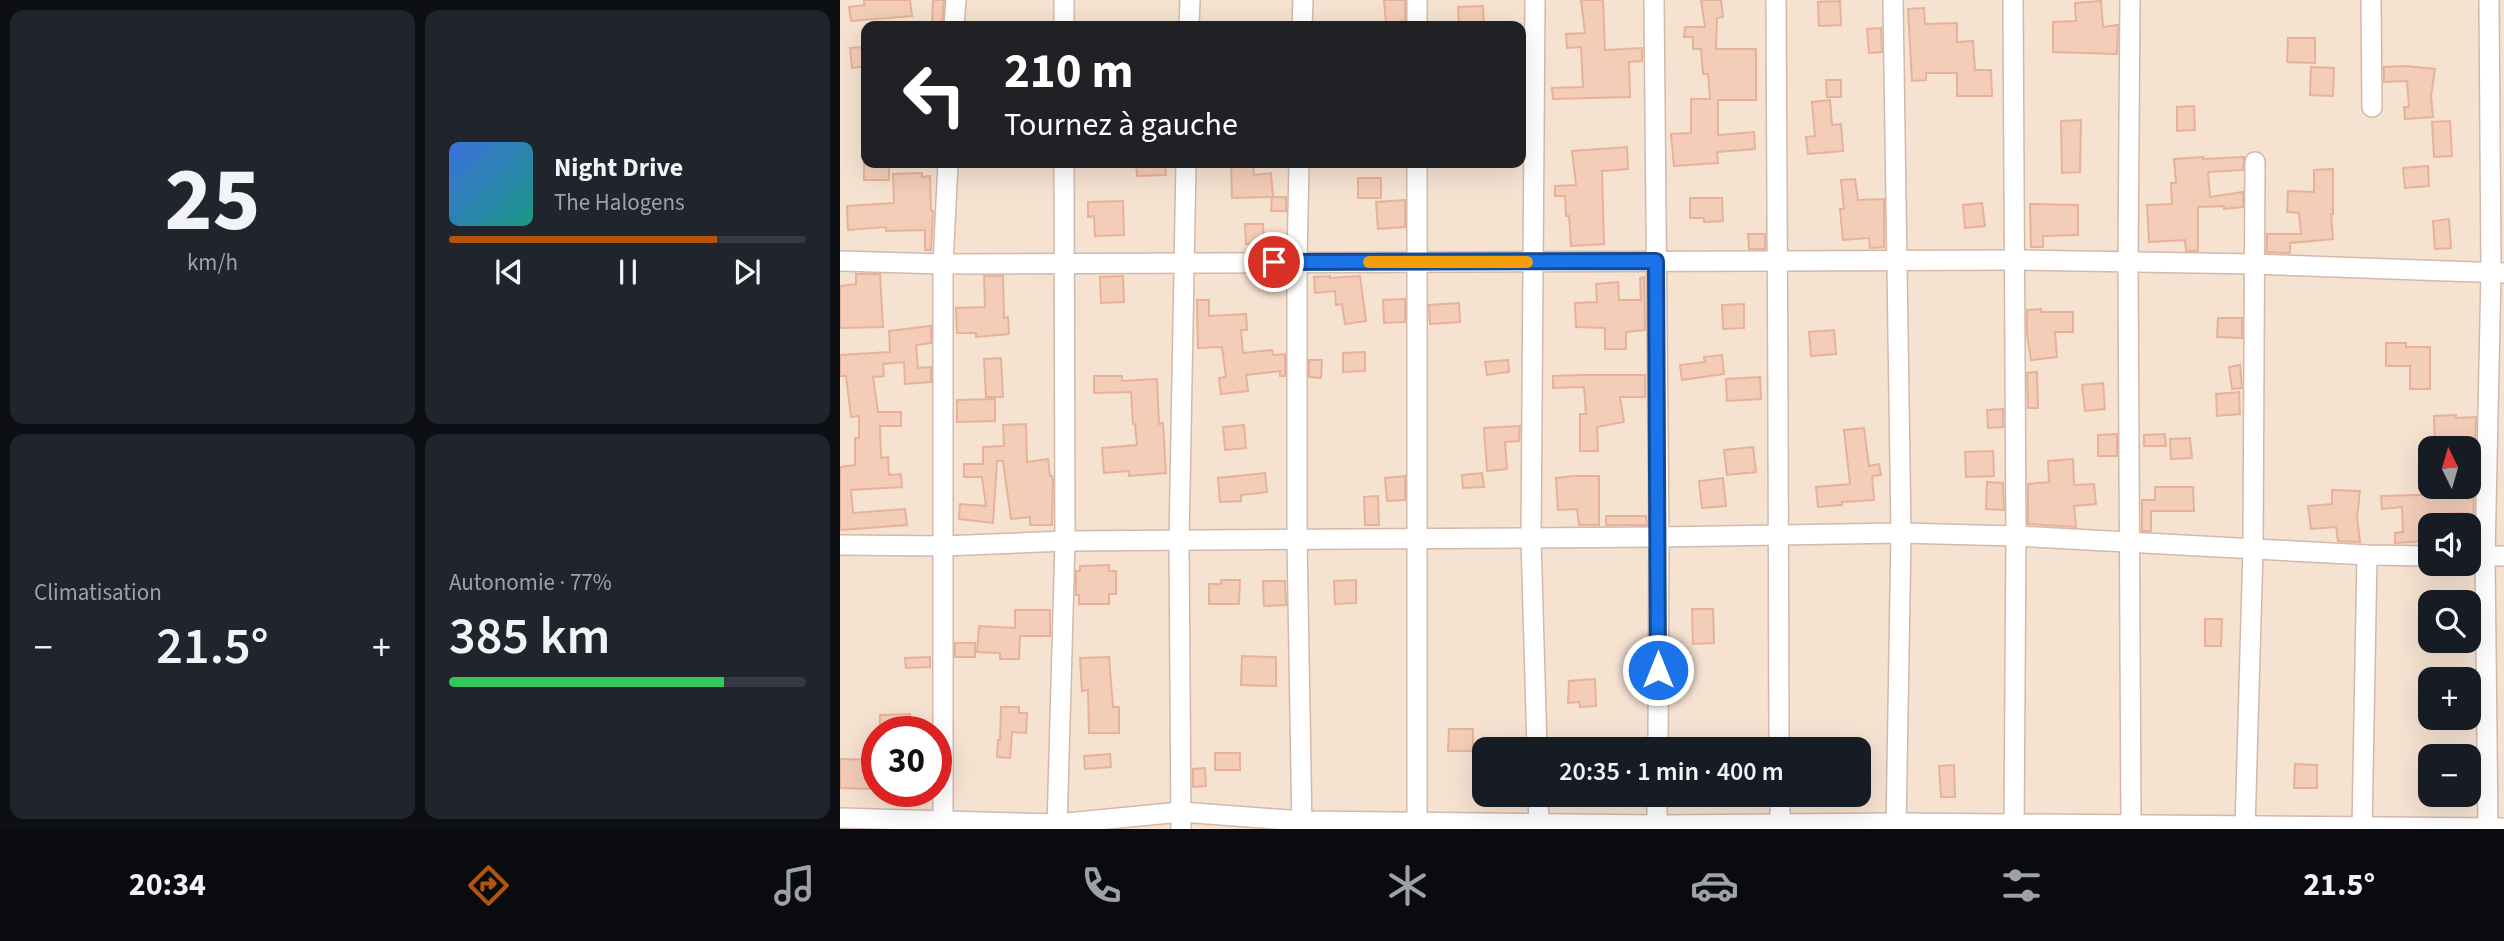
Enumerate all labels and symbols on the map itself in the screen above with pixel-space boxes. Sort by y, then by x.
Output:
pin [1244,232,1304,292]
north arrow [2418,436,2482,499]
position arrow [1621,633,1695,707]
speed limit sign: 30 [861,716,952,807]

